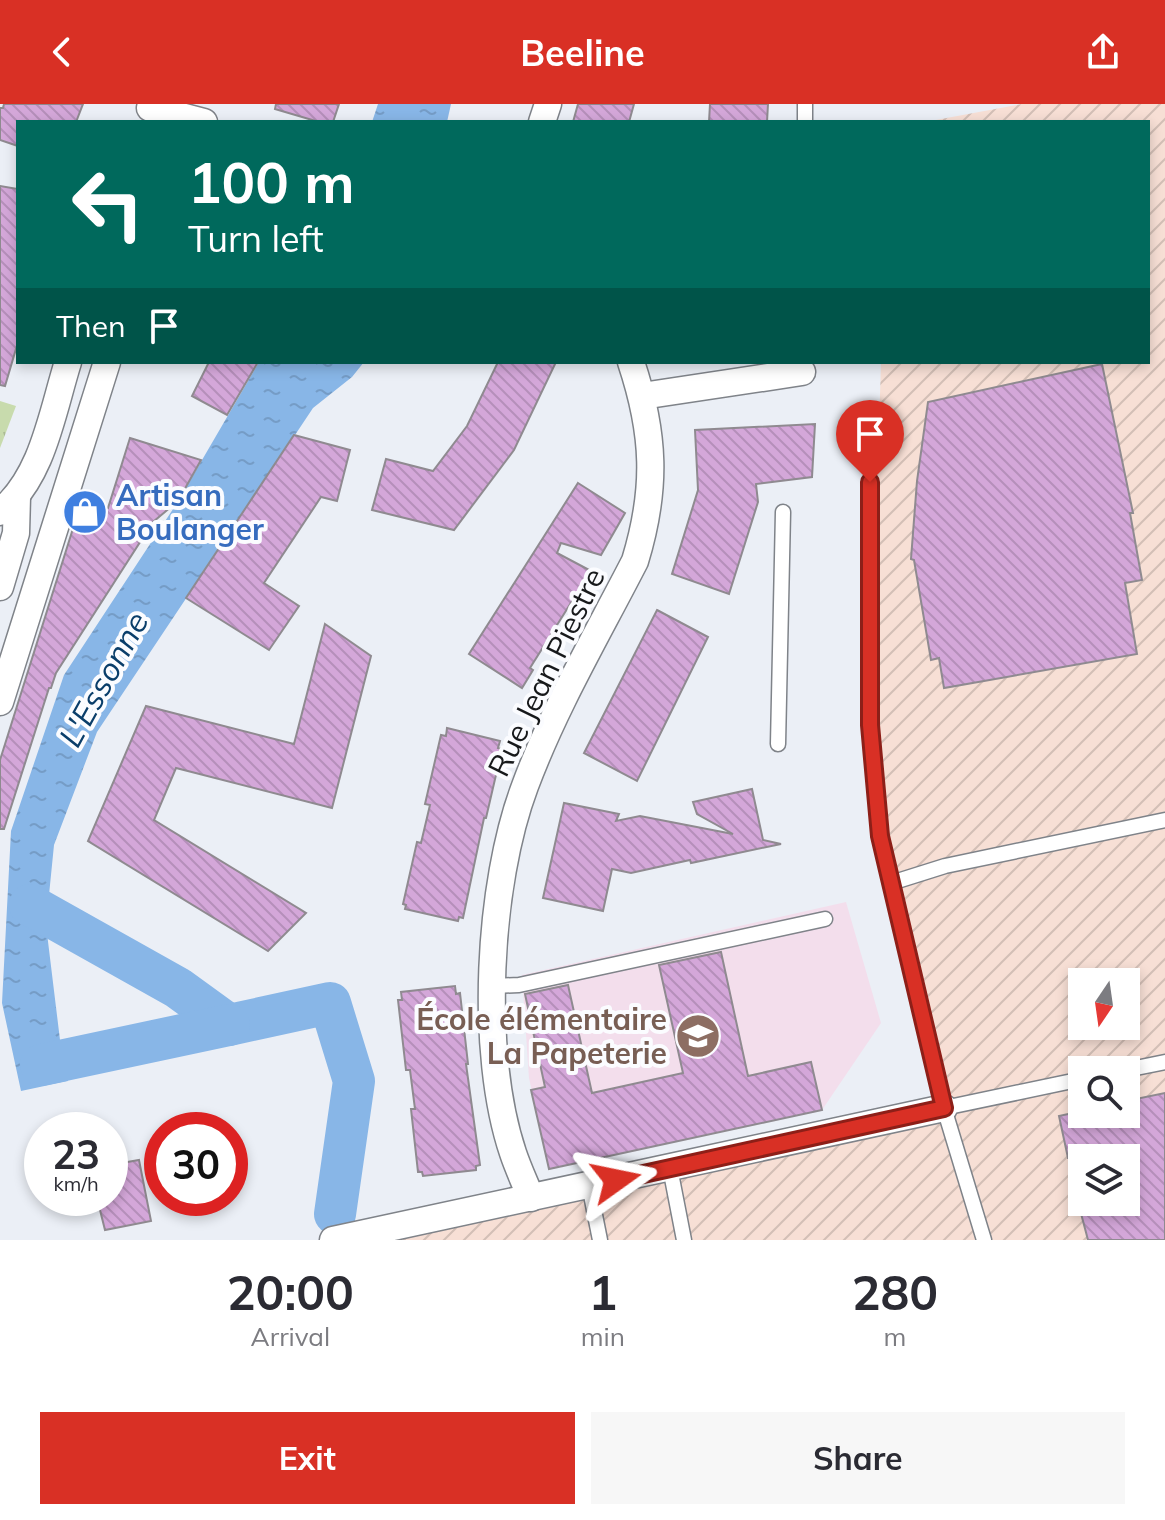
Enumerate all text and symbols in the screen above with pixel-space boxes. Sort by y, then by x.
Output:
icon: back [40,30,84,74]
text: Beeline [520,30,645,75]
icon: share [1081,30,1125,74]
text: 100 m [188,147,355,217]
icon: left [56,152,160,256]
text: Turn left [188,216,324,261]
icon: arrive [142,304,186,348]
text: Then [56,307,126,345]
pin [836,400,904,482]
icon: arrive [848,412,892,456]
place label: Artisan Boulanger [116,476,264,548]
shop icon: Artisan Boulanger [61,488,109,536]
street label: Rue Jean Piestre [479,562,613,782]
water label: L'Essonne [50,605,156,753]
north arrow [1068,968,1140,1040]
map controls [1068,968,1140,1216]
place label: École élémentaire La Papeterie [416,1000,667,1072]
school or university icon: École élémentaire La Papeterie [674,1012,722,1060]
button: search [1068,1056,1140,1128]
speed limit sign: 30 [144,1112,248,1216]
text: 23 [52,1129,100,1179]
position arrow [574,1138,658,1222]
button: layers [1068,1144,1140,1216]
text: km/h [53,1171,99,1196]
text: 20:00 [227,1262,354,1322]
text: 1 [588,1262,617,1322]
text: 280 [852,1262,938,1322]
text: Arrival [251,1320,330,1353]
text: min [581,1320,625,1353]
text: m [884,1320,906,1353]
button: Exit [40,1412,575,1504]
button: Share [591,1412,1125,1504]

